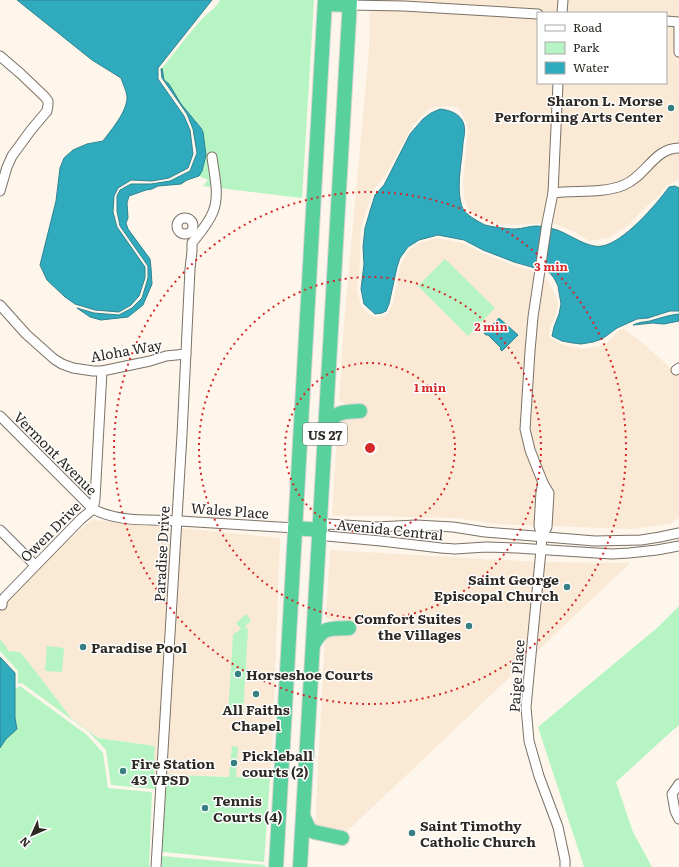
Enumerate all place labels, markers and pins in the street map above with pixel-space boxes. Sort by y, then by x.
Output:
place label: Sharon L. Morse Performing Arts Center [495,90,663,126]
marker: Sharon L. Morse Performing Arts Center [666,103,676,113]
centre of rings [363,441,377,455]
place label: Saint George Episcopal Church [434,569,559,605]
marker: Saint George Episcopal Church [562,582,572,592]
place label: Comfort Suites the Villages [354,608,461,644]
marker: Comfort Suites the Villages [464,621,474,631]
place label: Paradise Pool [91,637,187,657]
marker: Paradise Pool [78,642,88,652]
place label: Horseshoe Courts [246,664,373,684]
marker: Horseshoe Courts [233,669,243,679]
marker: All Faiths Chapel [251,689,261,699]
place label: All Faiths Chapel [222,699,290,735]
place label: Pickleball courts (2) [242,745,313,781]
place label: Fire Station 43 VPSD [131,753,215,789]
marker: Pickleball courts (2) [229,758,239,768]
marker: Fire Station 43 VPSD [118,766,128,776]
place label: Tennis Courts (4) [213,790,283,826]
marker: Tennis Courts (4) [200,803,210,813]
place label: Saint Timothy Catholic Church [420,815,536,851]
marker: Saint Timothy Catholic Church [407,828,417,838]

